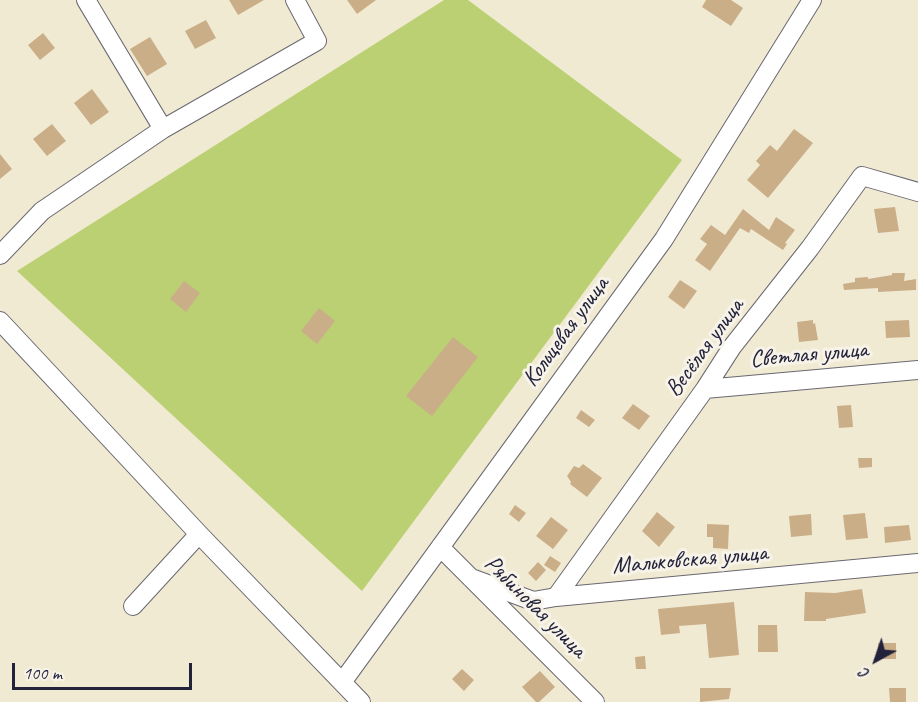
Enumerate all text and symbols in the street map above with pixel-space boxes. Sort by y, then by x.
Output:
street label: Кольцевая улица [516,271,616,393]
street label: Весёлая улица [660,293,750,403]
street label: Светлая улица [749,336,869,374]
street label: Мальковская улица [611,539,769,581]
street label: Рябиновая улица [478,550,592,664]
north arrow [846,630,906,690]
scale bar [15,651,195,689]
text: 100 m [23,662,62,684]
text: С [855,664,874,684]

